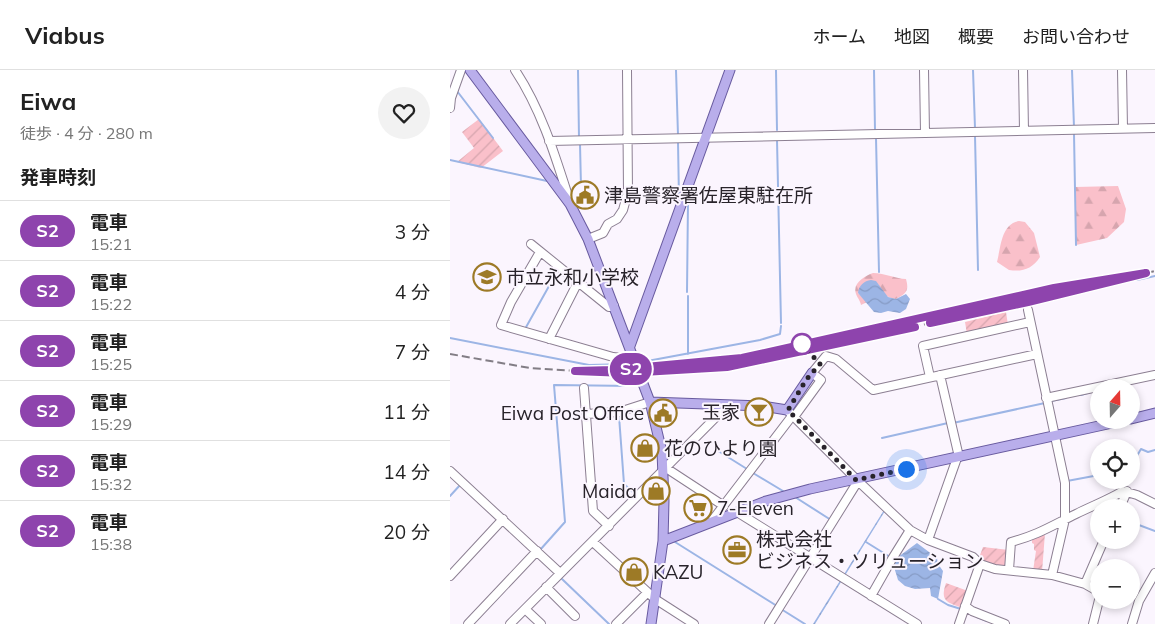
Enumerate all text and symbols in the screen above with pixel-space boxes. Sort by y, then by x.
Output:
text: Viabus [25,20,105,50]
text: ホーム [813,25,866,48]
text: 地図 [894,25,930,48]
text: 概要 [958,25,994,48]
text: お問い合わせ [1022,25,1130,48]
text: Eiwa [20,86,76,116]
button: heart [378,87,430,139]
text: 徒歩 · 4 分 · 280 m [20,123,153,143]
text: 発車時刻 [20,165,96,189]
public building icon: 津島警察署佐屋東駐在所 [570,180,600,210]
place label: 津島警察署佐屋東駐在所 [604,183,813,207]
text: 電車 [90,210,128,234]
text: S2 [36,219,59,242]
text: 3 分 [395,220,430,244]
text: 15:21 [90,234,132,254]
school or university icon: 市立永和小学校 [472,262,502,292]
place label: 市立永和小学校 [506,265,639,289]
text: 電車 [90,270,128,294]
text: S2 [36,279,59,302]
text: 4 分 [395,280,430,304]
text: 15:22 [90,294,132,314]
text: 電車 [90,330,128,354]
unlabelled marker [791,333,813,355]
text: S2 [36,339,59,362]
text: 7 分 [395,340,430,364]
line badge: S2 [608,353,654,385]
text: 15:25 [90,354,132,374]
text: S2 [620,357,642,380]
north arrow [1090,379,1140,429]
map controls [1090,379,1140,609]
text: 電車 [90,390,128,414]
bar icon: 玉家 [744,397,774,427]
public building icon: Eiwa Post Office [648,398,678,428]
text: S2 [36,399,59,422]
text: 11 分 [383,400,430,424]
place label: 玉家 [702,400,740,424]
place label: Eiwa Post Office [501,401,644,425]
text: 15:29 [90,414,132,434]
shop icon: 花のひより園 [630,433,660,463]
place label: 花のひより園 [664,436,778,460]
button: locate [1090,439,1140,489]
text: 電車 [90,450,128,474]
your location [894,457,919,482]
text: S2 [36,459,59,482]
text: 14 分 [383,460,430,484]
text: 15:32 [90,474,132,494]
shop icon: Maida [641,476,671,506]
place label: Maida [582,479,637,503]
supermarket icon: 7-Eleven [683,493,713,523]
place label: 7-Eleven [717,496,794,520]
button: + [1090,499,1140,549]
text: 電車 [90,510,128,534]
text: S2 [36,519,59,542]
text: 20 分 [383,520,430,544]
place label: 株式会社 ビジネス・ソリューション [756,527,984,573]
text: 15:38 [90,534,132,554]
office icon: 株式会社 ビジネス・ソリューション [722,535,752,565]
shop icon: KAZU [619,557,649,587]
button: − [1090,559,1140,609]
place label: KAZU [653,560,704,584]

